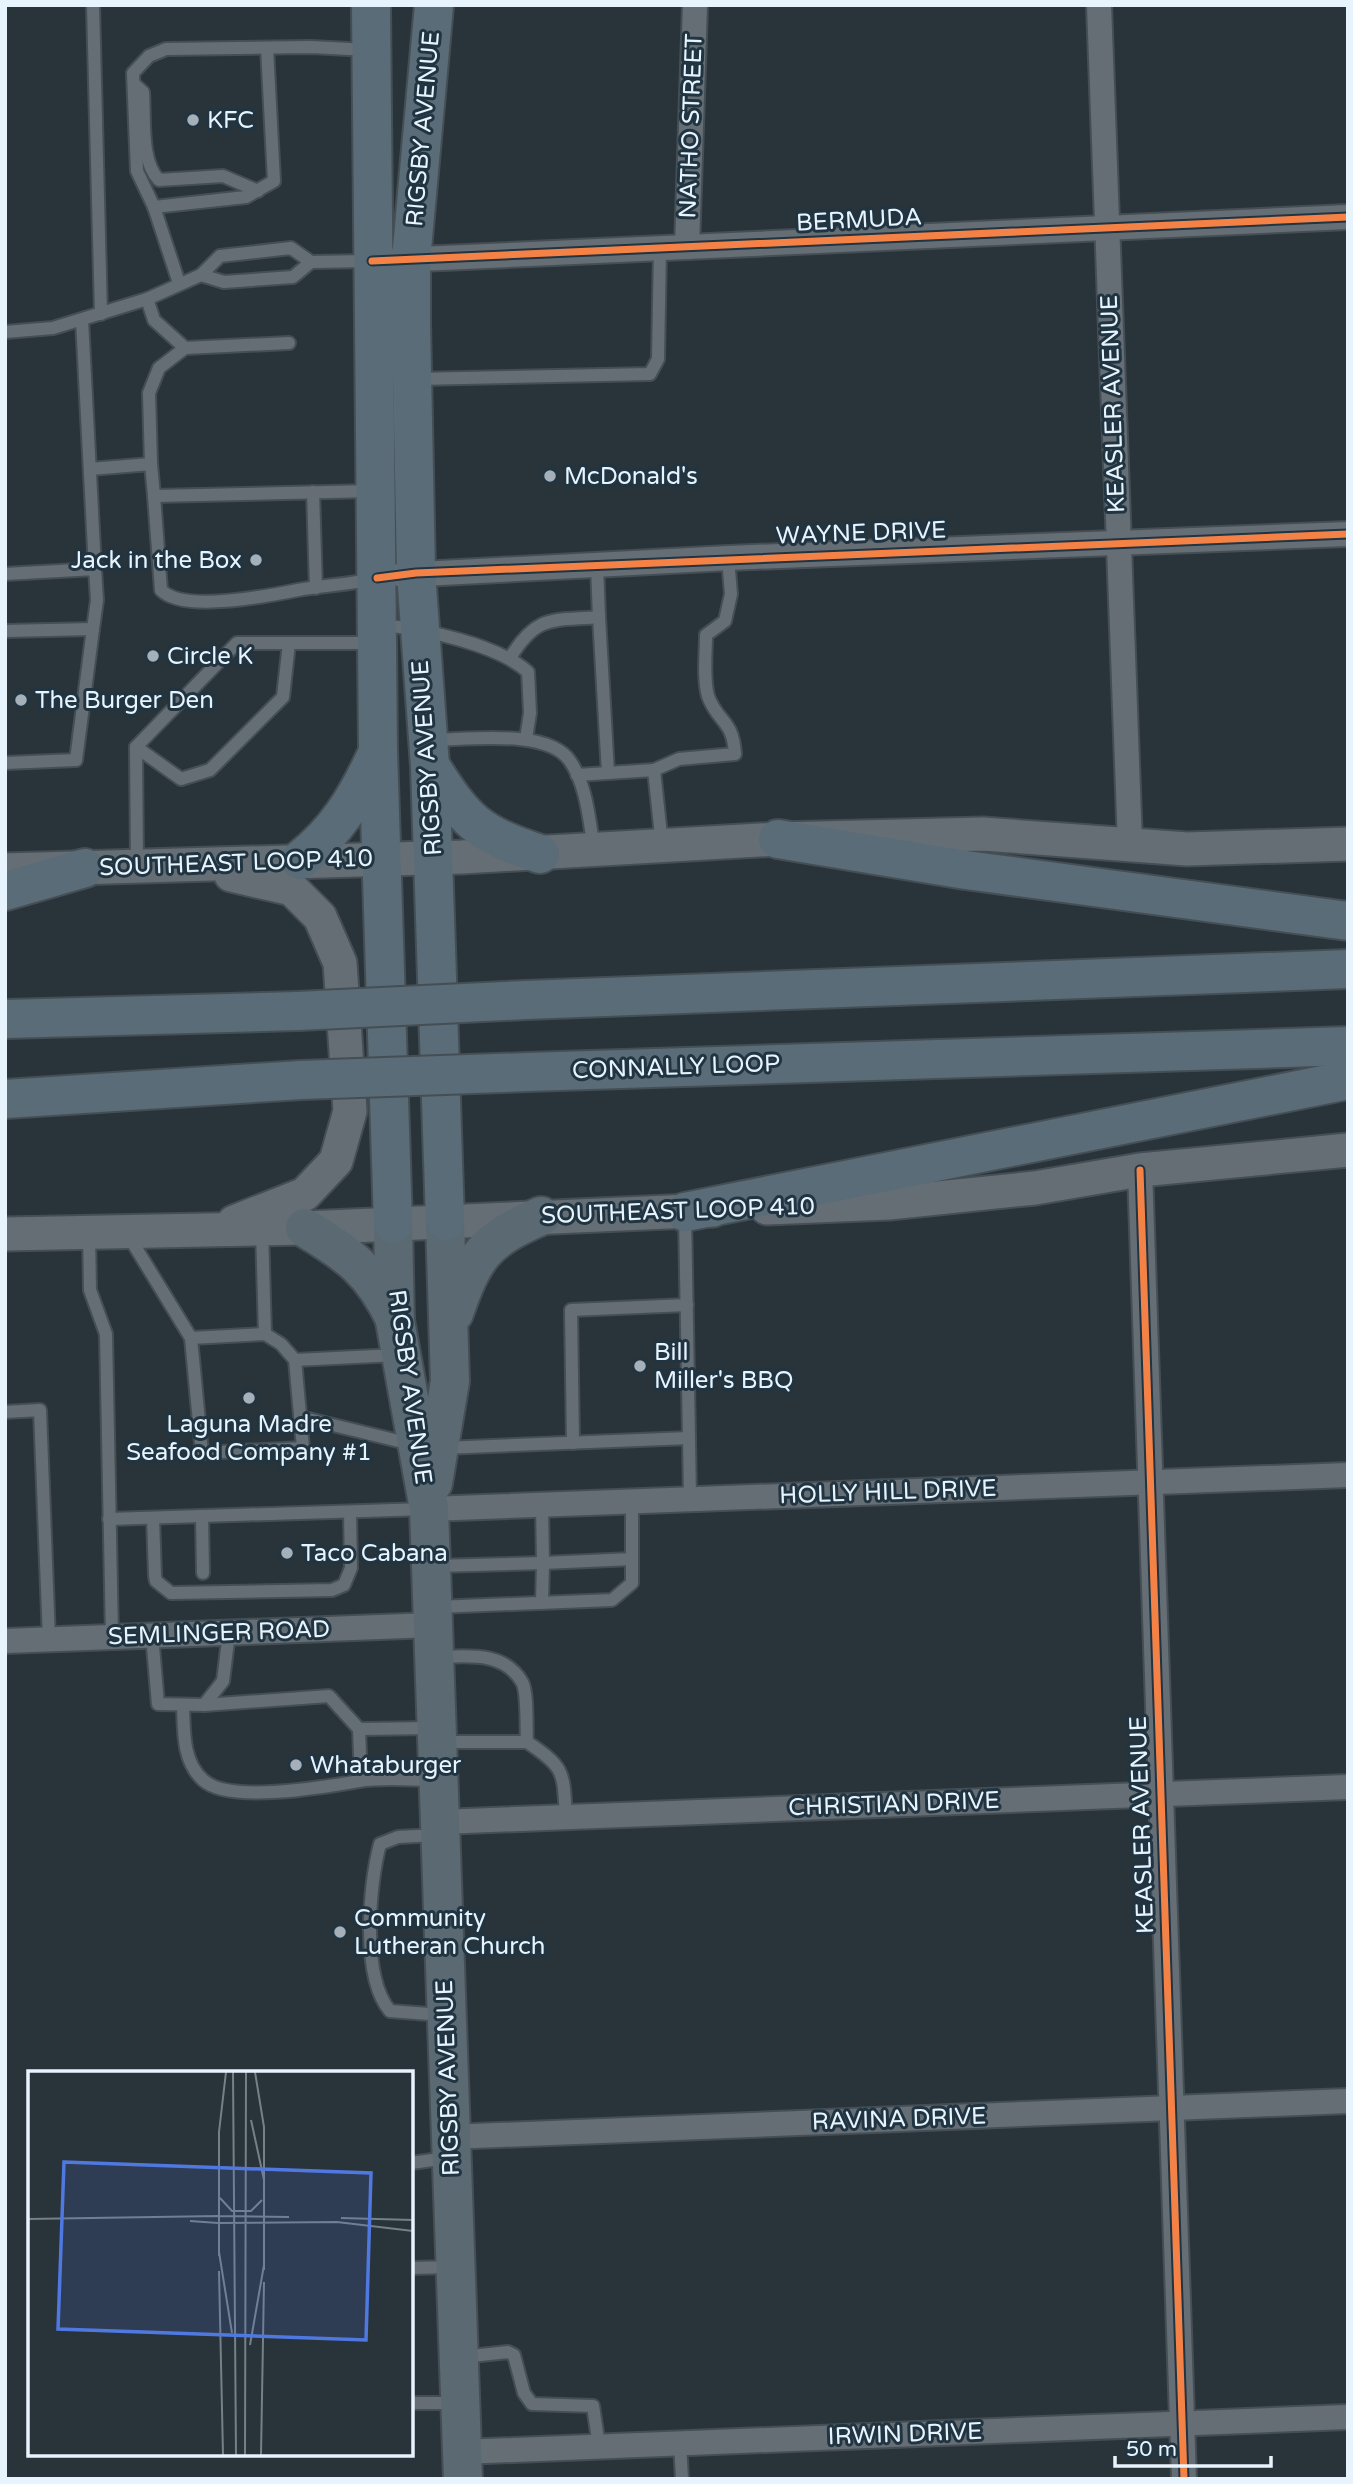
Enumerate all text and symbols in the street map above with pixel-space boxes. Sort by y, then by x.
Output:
street label: RIGSBY AVENUE [400,30,446,228]
street label: NATHO STREET [673,33,709,219]
place label: KFC [207,106,254,135]
marker: KFC [185,112,201,128]
street label: BERMUDA [795,202,923,238]
street label: KEASLER AVENUE [1095,294,1131,514]
place label: McDonald's [564,462,698,491]
marker: McDonald's [542,468,558,484]
street label: WAYNE DRIVE [775,516,947,550]
place label: Jack in the Box [71,546,242,575]
marker: Jack in the Box [248,552,264,568]
place label: Circle K [167,642,253,671]
marker: Circle K [145,648,161,664]
street label: RIGSBY AVENUE [406,659,448,857]
place label: The Burger Den [35,686,214,715]
marker: The Burger Den [13,692,29,708]
street label: SOUTHEAST LOOP 410 [99,844,373,882]
street label: CONNALLY LOOP [571,1049,781,1085]
street label: SOUTHEAST LOOP 410 [541,1192,815,1230]
street label: RIGSBY AVENUE [382,1288,438,1486]
place label: Bill Miller's BBQ [654,1338,794,1395]
marker: Bill Miller's BBQ [632,1358,648,1374]
marker: Laguna Madre Seafood Company #1 [241,1390,257,1406]
place label: Laguna Madre Seafood Company #1 [126,1410,372,1467]
street label: HOLLY HILL DRIVE [779,1474,997,1510]
place label: Taco Cabana [301,1539,448,1568]
marker: Taco Cabana [279,1545,295,1561]
street label: SEMLINGER ROAD [107,1615,331,1651]
street label: KEASLER AVENUE [1124,1715,1160,1935]
place label: Whataburger [310,1751,462,1780]
marker: Whataburger [288,1757,304,1773]
street label: CHRISTIAN DRIVE [788,1786,1000,1822]
place label: Community Lutheran Church [354,1904,545,1961]
marker: Community Lutheran Church [332,1924,348,1940]
street label: RIGSBY AVENUE [430,1980,466,2176]
inset map [28,2071,413,2456]
street label: RAVINA DRIVE [811,2101,987,2137]
street label: IRWIN DRIVE [827,2417,983,2451]
scale bar [1115,2424,1271,2468]
text: 50 m [1126,2437,1177,2462]

